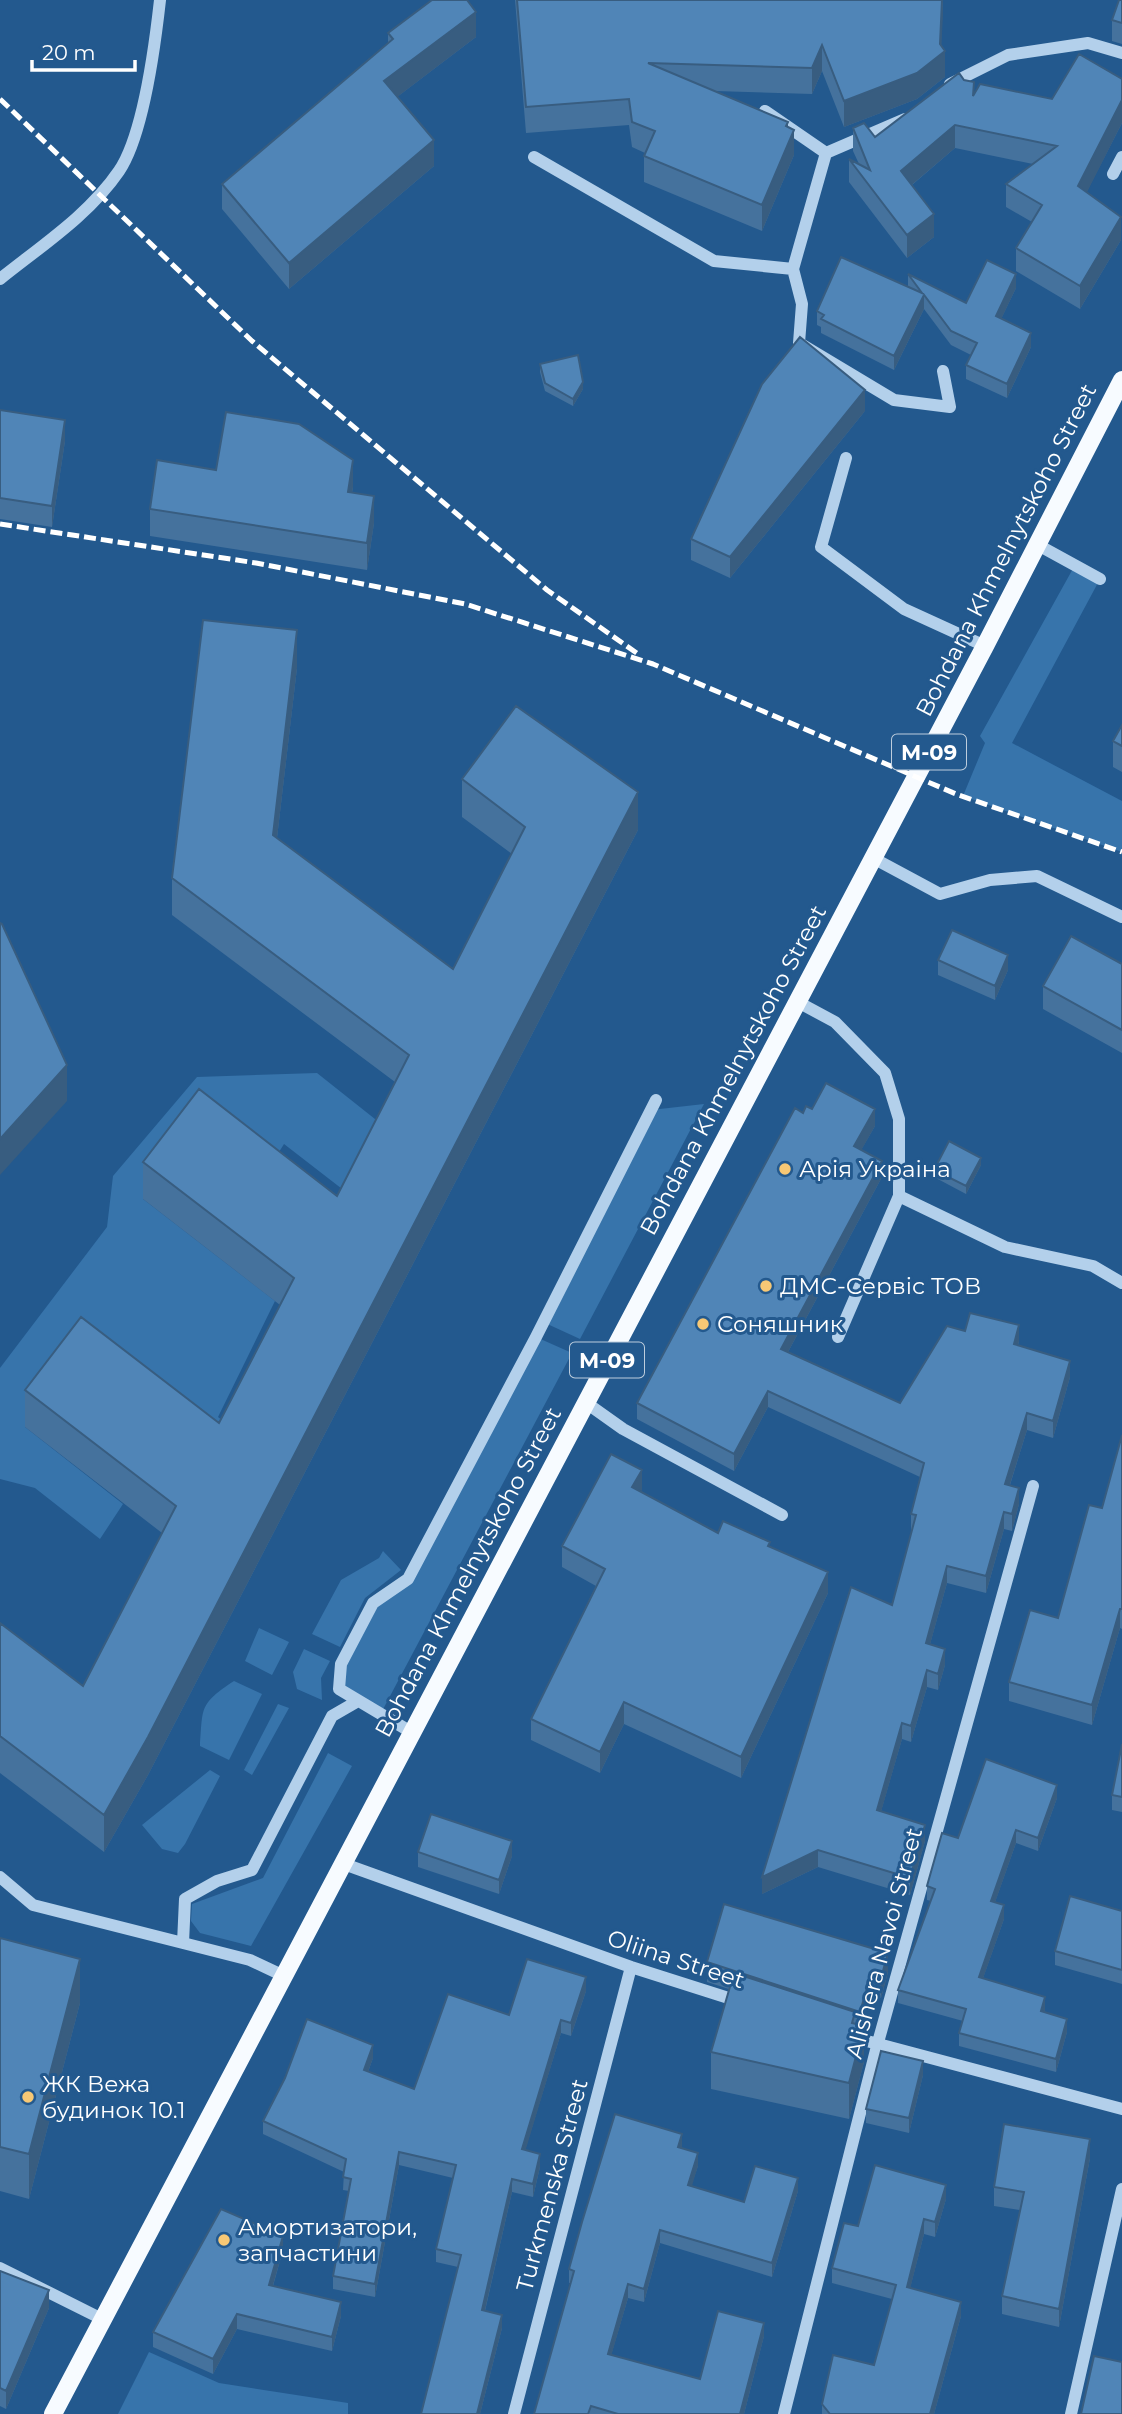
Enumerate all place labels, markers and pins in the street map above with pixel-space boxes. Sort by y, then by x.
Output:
place label: Арія Украіна [799,1155,951,1183]
marker: Арія Украіна [777,1161,793,1177]
place label: ДМС-Сервіс ТОВ [780,1272,981,1300]
marker: ДМС-Сервіс ТОВ [758,1278,774,1294]
place label: Соняшник [717,1310,844,1338]
marker: Соняшник [695,1316,711,1332]
place label: ЖК Вежа будинок 10.1 [42,2070,186,2124]
marker: ЖК Вежа будинок 10.1 [20,2089,36,2105]
place label: Амортизатори, запчастини [238,2213,417,2267]
marker: Амортизатори, запчастини [216,2232,232,2248]

